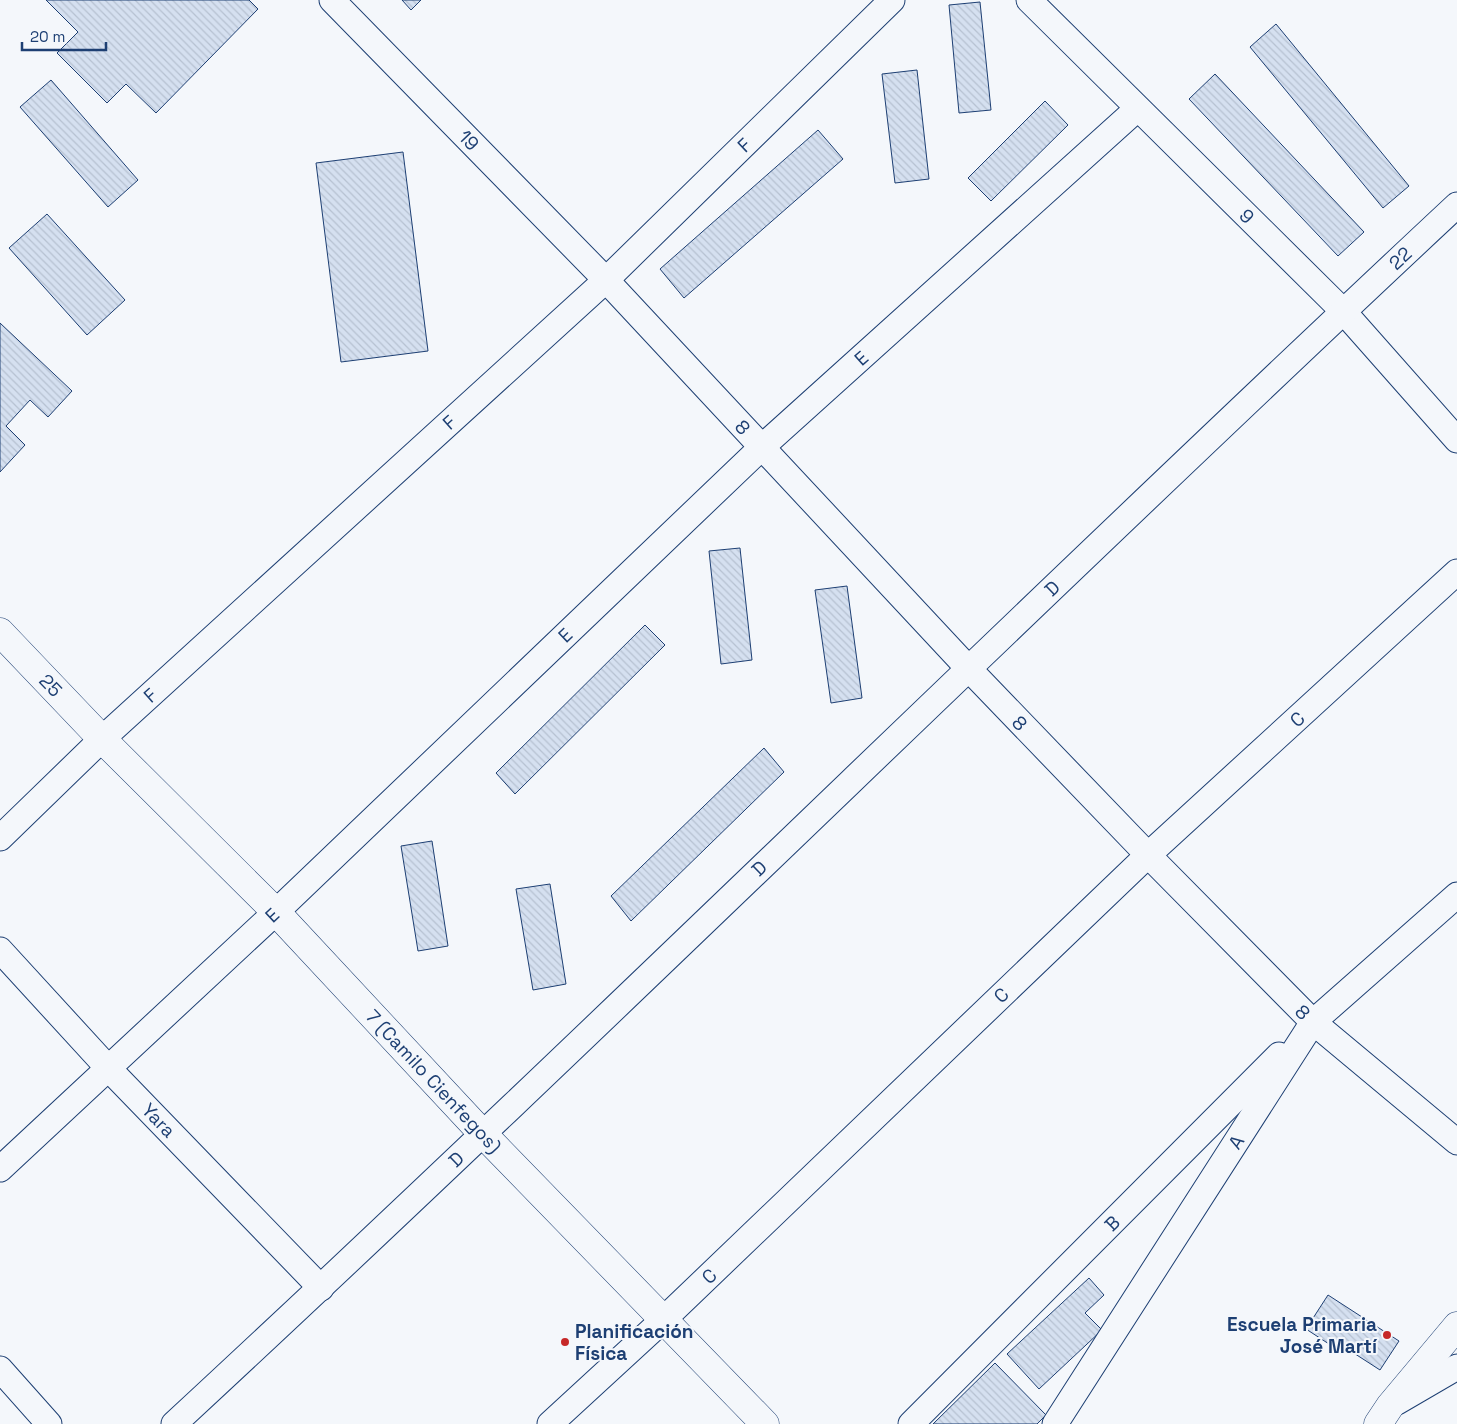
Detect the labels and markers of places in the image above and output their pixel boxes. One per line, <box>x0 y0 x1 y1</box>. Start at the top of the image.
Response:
place label: Escuela Primaria José Martí <box>1227 1312 1378 1359</box>
place label: Planificación Física <box>575 1319 694 1366</box>
marker: Escuela Primaria José Martí <box>1381 1329 1393 1341</box>
marker: Planificación Física <box>559 1336 571 1348</box>

